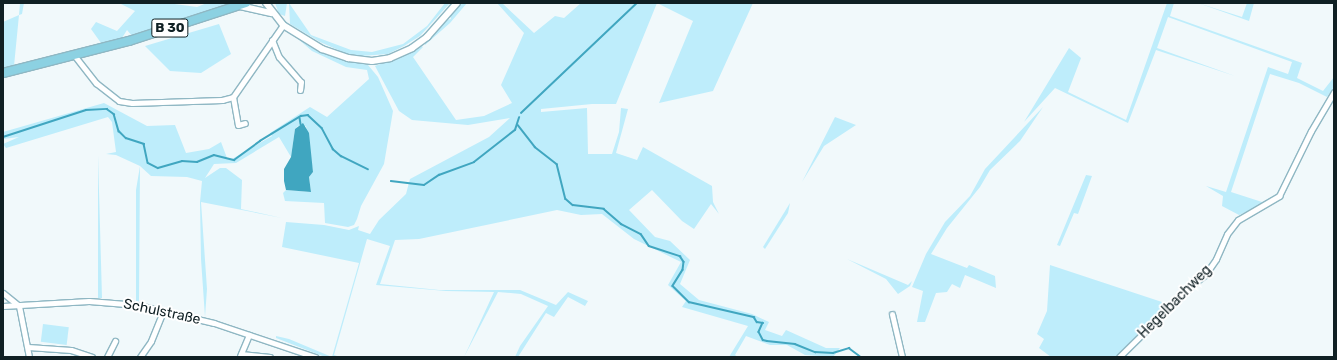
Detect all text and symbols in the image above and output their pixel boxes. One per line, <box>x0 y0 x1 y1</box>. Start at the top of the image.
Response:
road number: B 30 <box>151 17 189 39</box>
street label: Hegelbachweg <box>1135 262 1215 342</box>
street label: Schulstraße <box>122 296 202 328</box>

